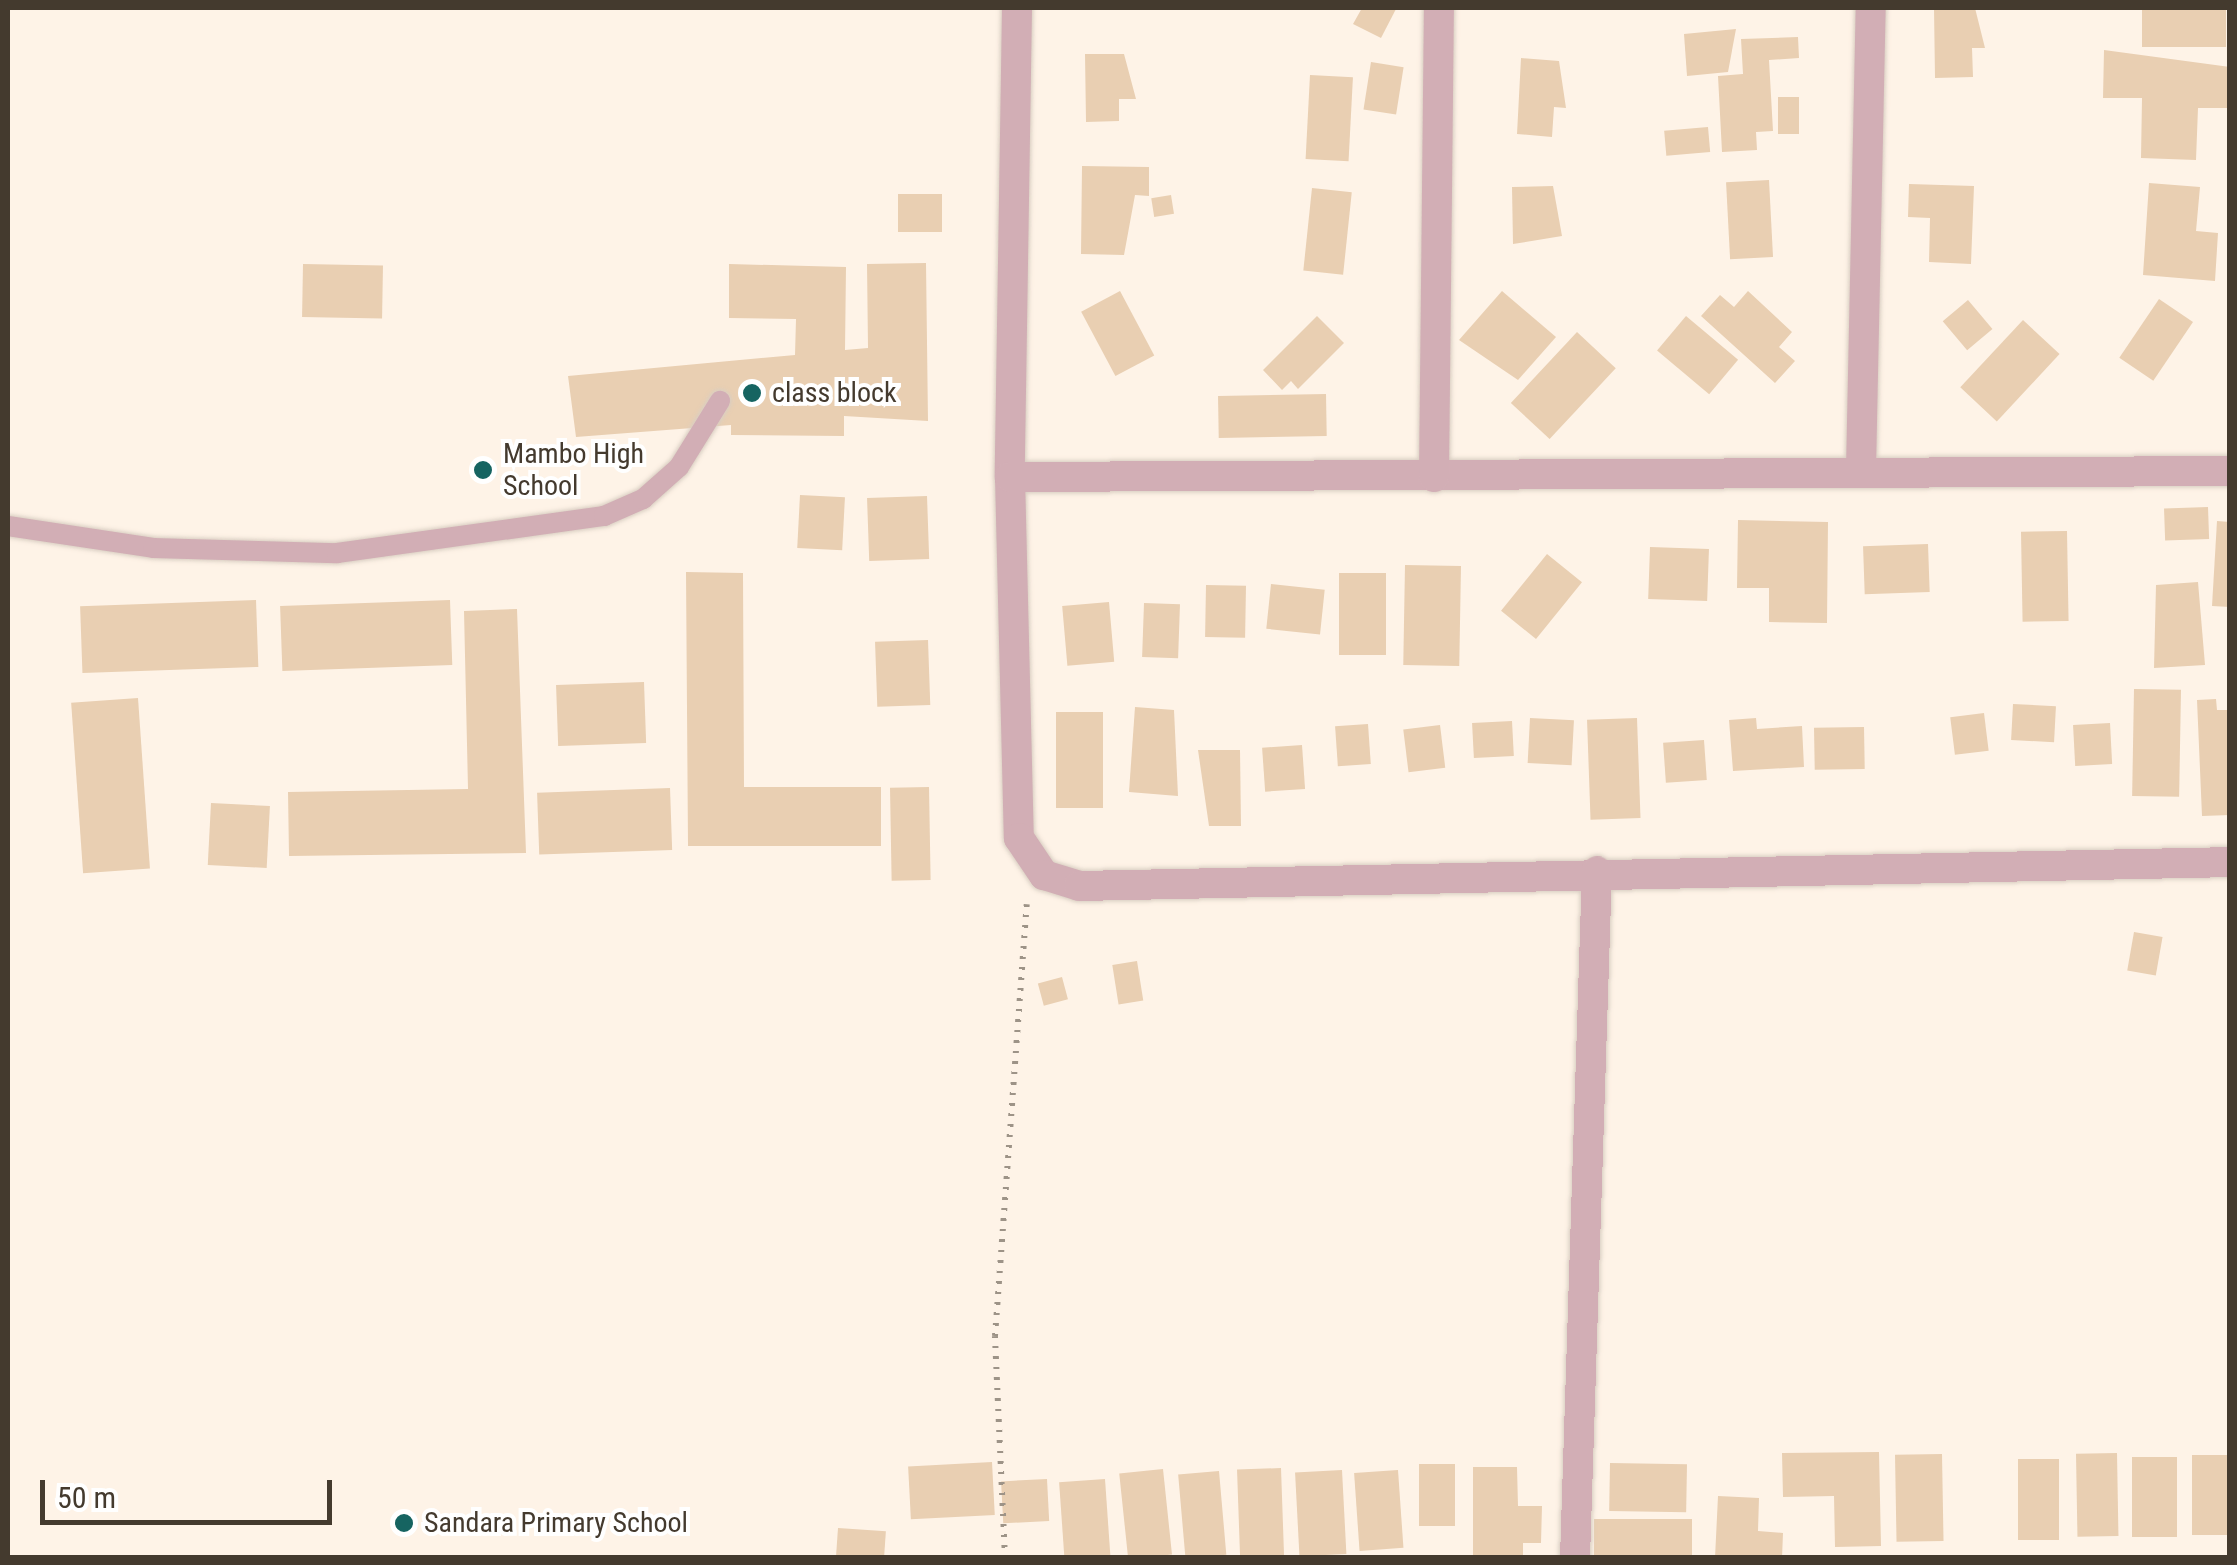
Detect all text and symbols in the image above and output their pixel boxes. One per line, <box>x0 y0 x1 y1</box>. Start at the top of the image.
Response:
place label: class block <box>772 376 897 410</box>
marker: class block <box>741 382 763 404</box>
place label: Mambo High School <box>503 437 644 503</box>
marker: Mambo High School <box>472 459 494 481</box>
scale bar <box>45 1460 338 1522</box>
text: 50 m <box>57 1480 116 1515</box>
place label: Sandara Primary School <box>424 1506 688 1540</box>
marker: Sandara Primary School <box>393 1512 415 1534</box>

